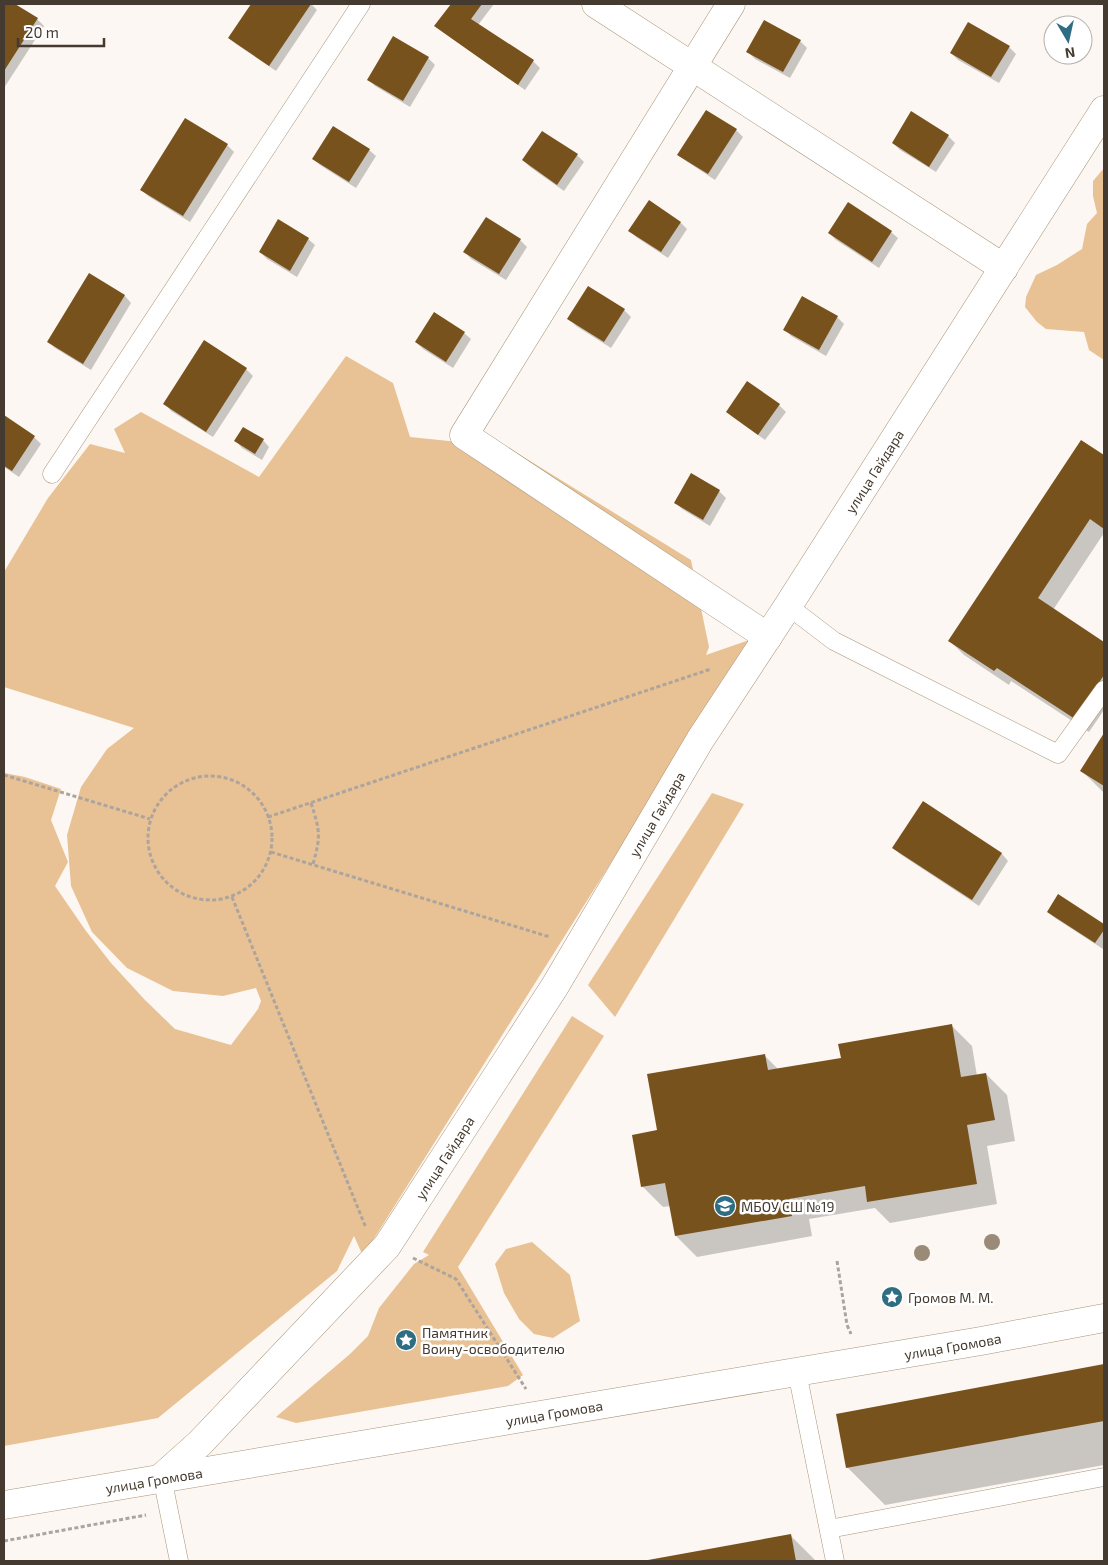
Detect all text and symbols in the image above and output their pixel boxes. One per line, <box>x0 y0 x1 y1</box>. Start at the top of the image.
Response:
scale bar <box>18 15 104 47</box>
north arrow <box>1043 15 1093 65</box>
text: 20 m <box>25 23 59 41</box>
text: N <box>1064 44 1076 63</box>
street label: улица Гайдара <box>841 426 907 516</box>
street label: улица Гайдара <box>625 768 688 859</box>
street label: улица Гайдара <box>411 1113 477 1202</box>
school or university icon: МБОУ СШ №19 <box>713 1194 737 1218</box>
place label: МБОУ СШ №19 <box>741 1198 835 1215</box>
place icon: Громов М. М. <box>880 1285 904 1309</box>
place label: Громов М. М. <box>908 1289 993 1306</box>
place label: Памятник Воину-освободителю <box>422 1324 565 1357</box>
place icon: Памятник Воину-освободителю <box>394 1328 418 1352</box>
street label: улица Громова <box>903 1329 1003 1362</box>
street label: улица Громова <box>504 1396 604 1429</box>
street label: улица Громова <box>104 1463 204 1496</box>

